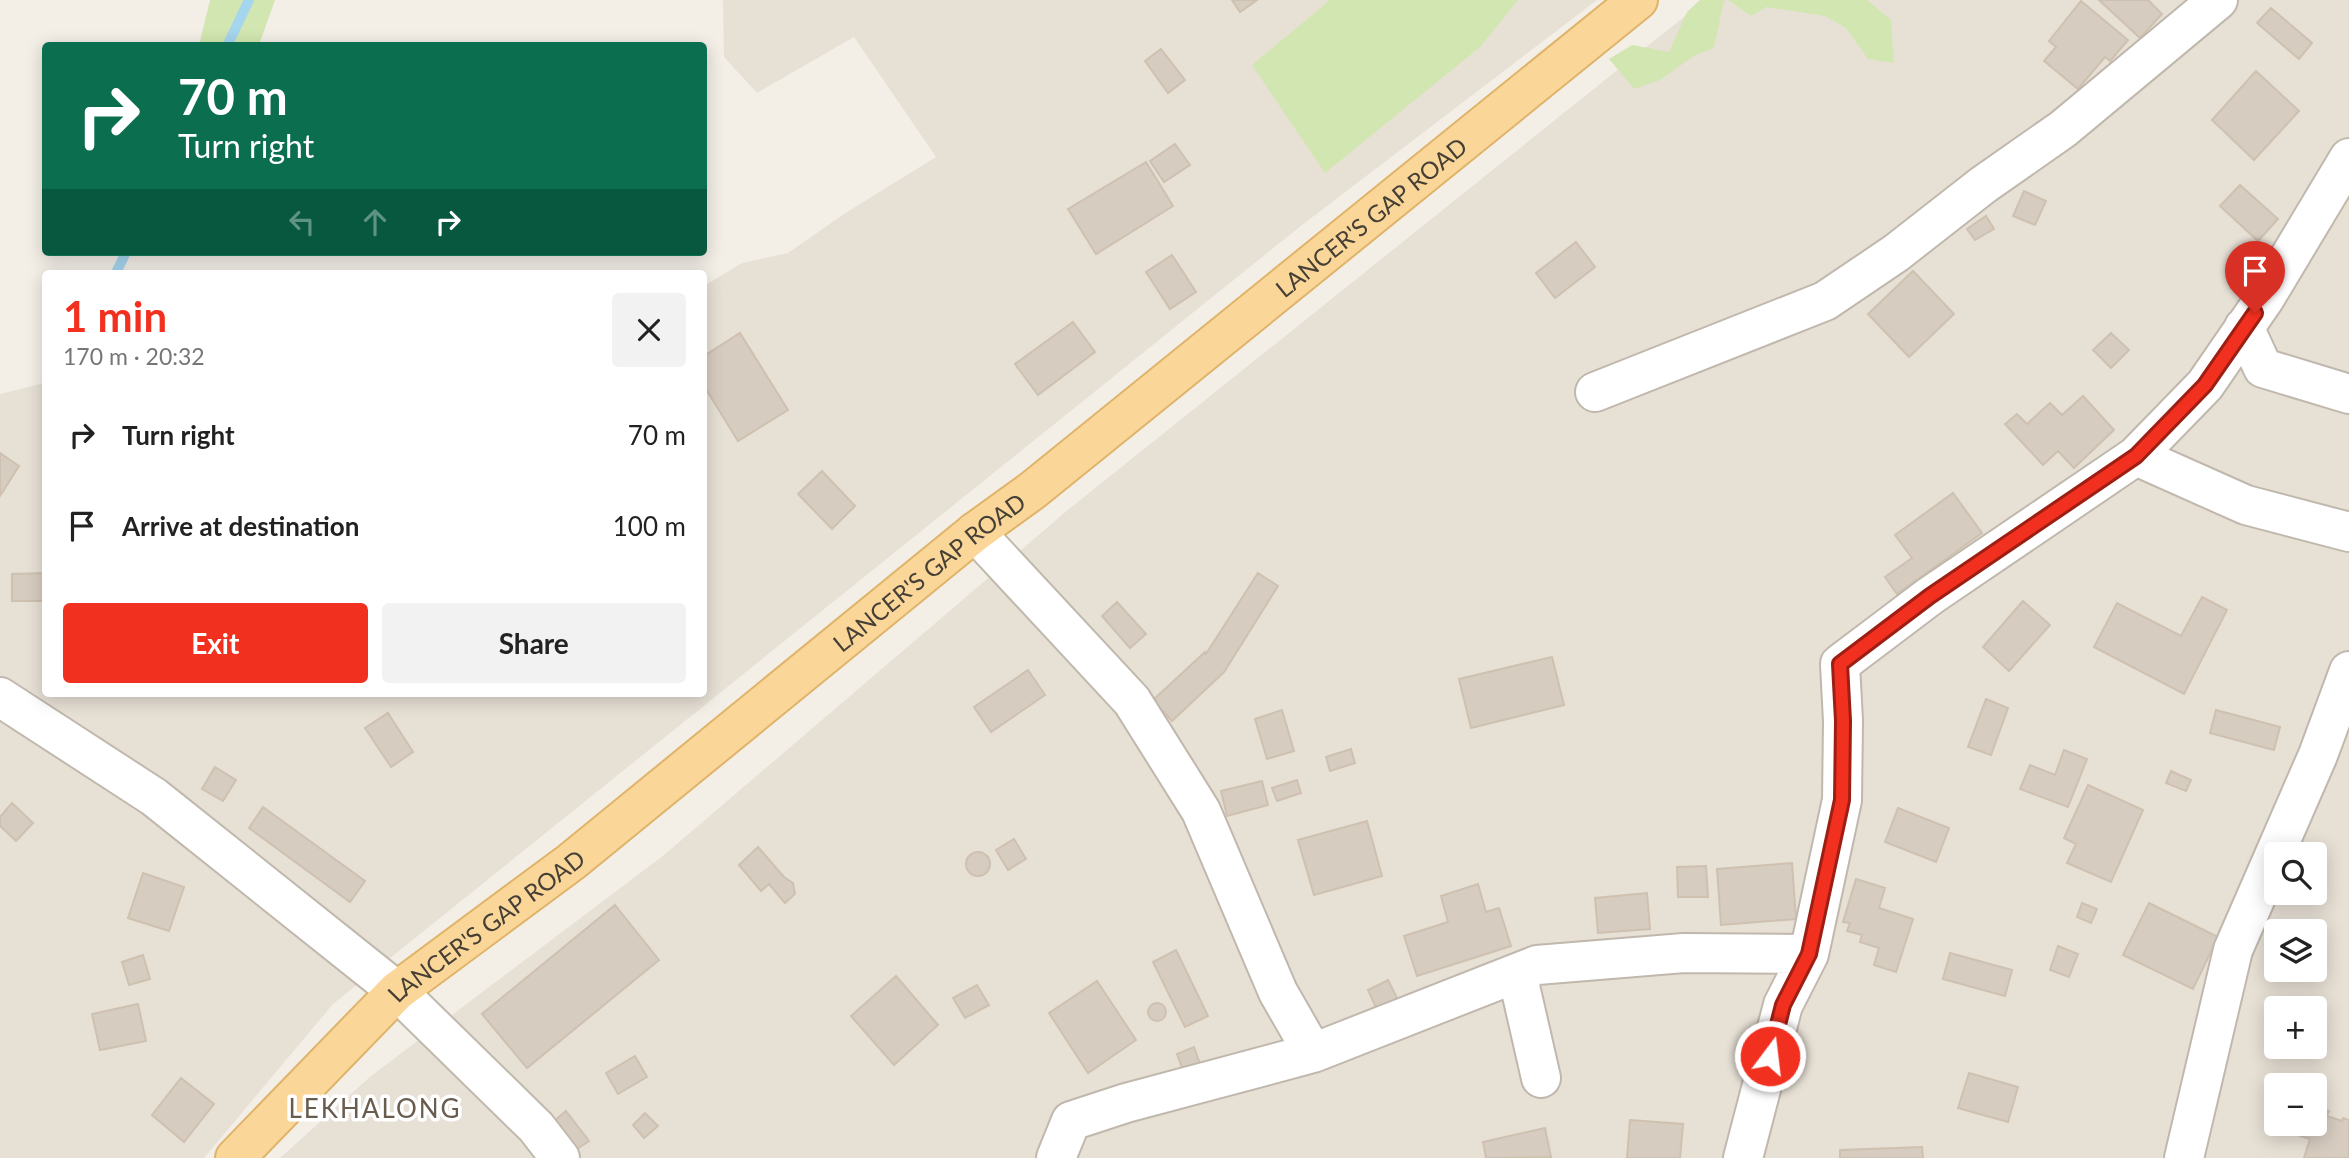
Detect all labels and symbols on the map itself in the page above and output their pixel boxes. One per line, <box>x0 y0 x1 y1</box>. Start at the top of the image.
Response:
street label: LANCER'S GAP ROAD <box>1269 130 1472 303</box>
pin <box>2225 241 2285 313</box>
street label: LANCER'S GAP ROAD <box>827 486 1030 657</box>
street label: LANCER'S GAP ROAD <box>381 843 590 1007</box>
position arrow <box>1733 1019 1807 1093</box>
district label: LEKHALONG <box>288 1092 462 1124</box>

